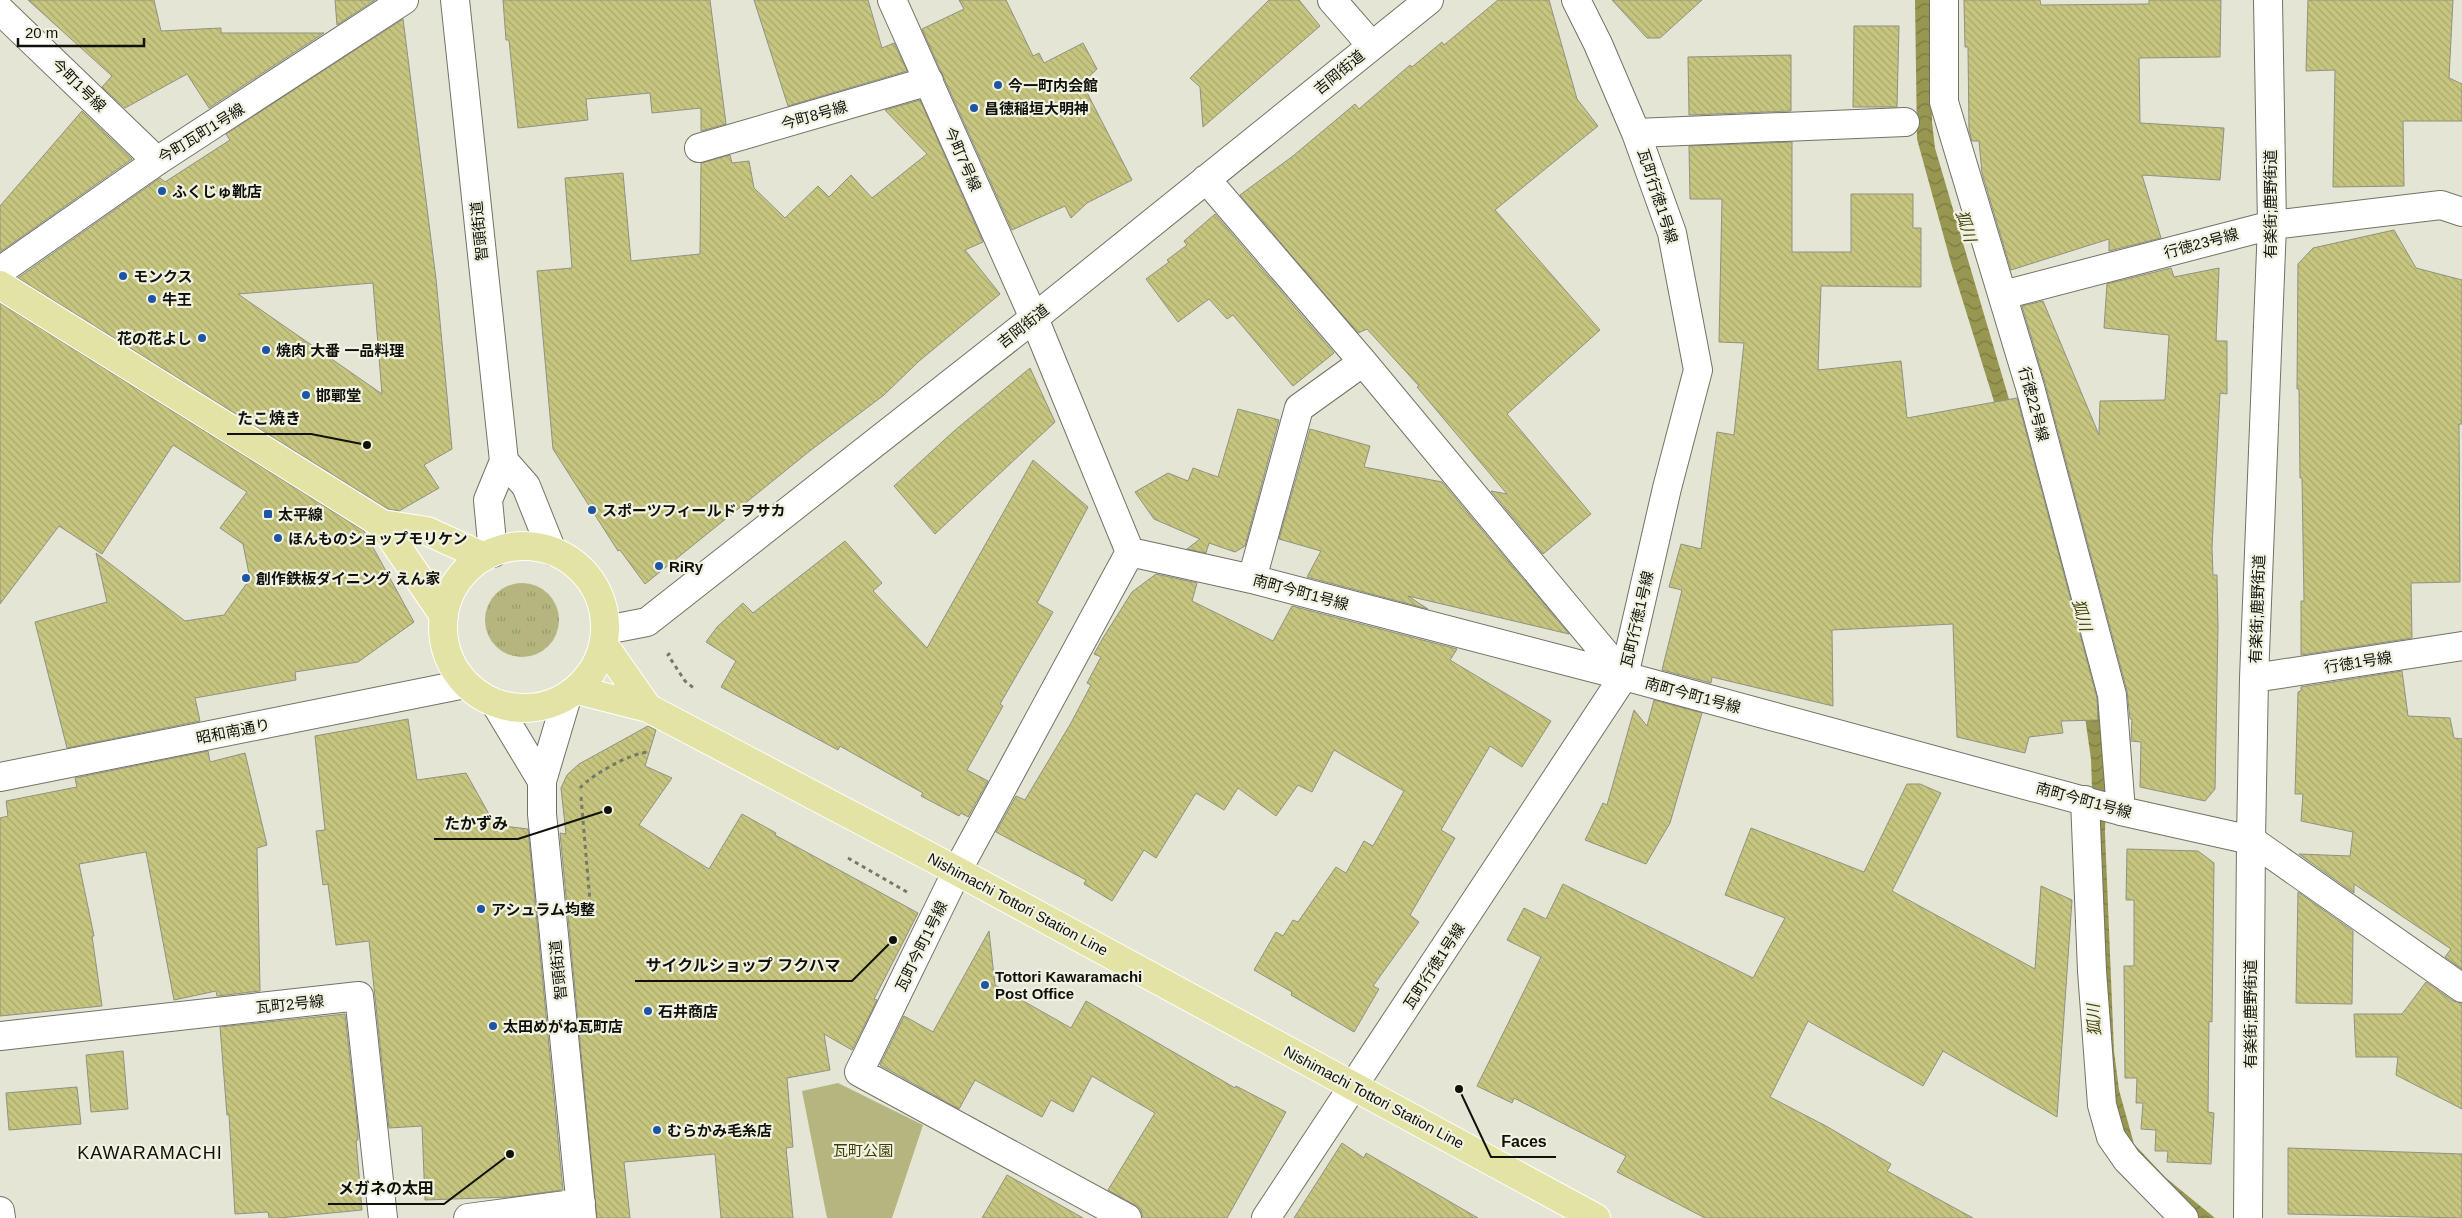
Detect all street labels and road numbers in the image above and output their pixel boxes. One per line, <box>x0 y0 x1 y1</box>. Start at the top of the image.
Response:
street label: 吉岡街道 <box>1310 47 1368 97</box>
street label: 今町1号線 <box>49 55 109 115</box>
street label: 今町8号線 <box>779 97 849 133</box>
street label: 今町瓦町1号線 <box>155 100 247 166</box>
street label: 今町7号線 <box>941 124 985 194</box>
street label: 瓦町行徳1号線 <box>1635 147 1681 245</box>
street label: 有楽街;鹿野街道 <box>2262 149 2279 259</box>
street label: 智頭街道 <box>467 200 491 262</box>
street label: 行徳23号線 <box>2162 225 2240 261</box>
street label: 吉岡街道 <box>994 301 1052 351</box>
street label: 行徳22号線 <box>2016 365 2052 443</box>
street label: 有楽街;鹿野街道 <box>2247 554 2267 664</box>
street label: 瓦町行徳1号線 <box>1618 569 1656 669</box>
street label: 南町今町1号線 <box>1251 571 1351 613</box>
street label: 行徳1号線 <box>2323 648 2393 676</box>
street label: 南町今町1号線 <box>1643 674 1743 716</box>
street label: 昭和南通り <box>195 715 271 747</box>
street label: 南町今町1号線 <box>2034 779 2134 821</box>
street label: Nishimachi Tottori Station Line <box>925 849 1111 959</box>
street label: 瓦町今町1号線 <box>892 898 950 994</box>
street label: 瓦町行徳1号線 <box>1400 920 1468 1012</box>
street label: 智頭街道 <box>546 939 570 1001</box>
street label: 有楽街;鹿野街道 <box>2242 959 2259 1069</box>
street label: 瓦町2号線 <box>255 992 325 1016</box>
street label: Nishimachi Tottori Station Line <box>1281 1042 1467 1152</box>

